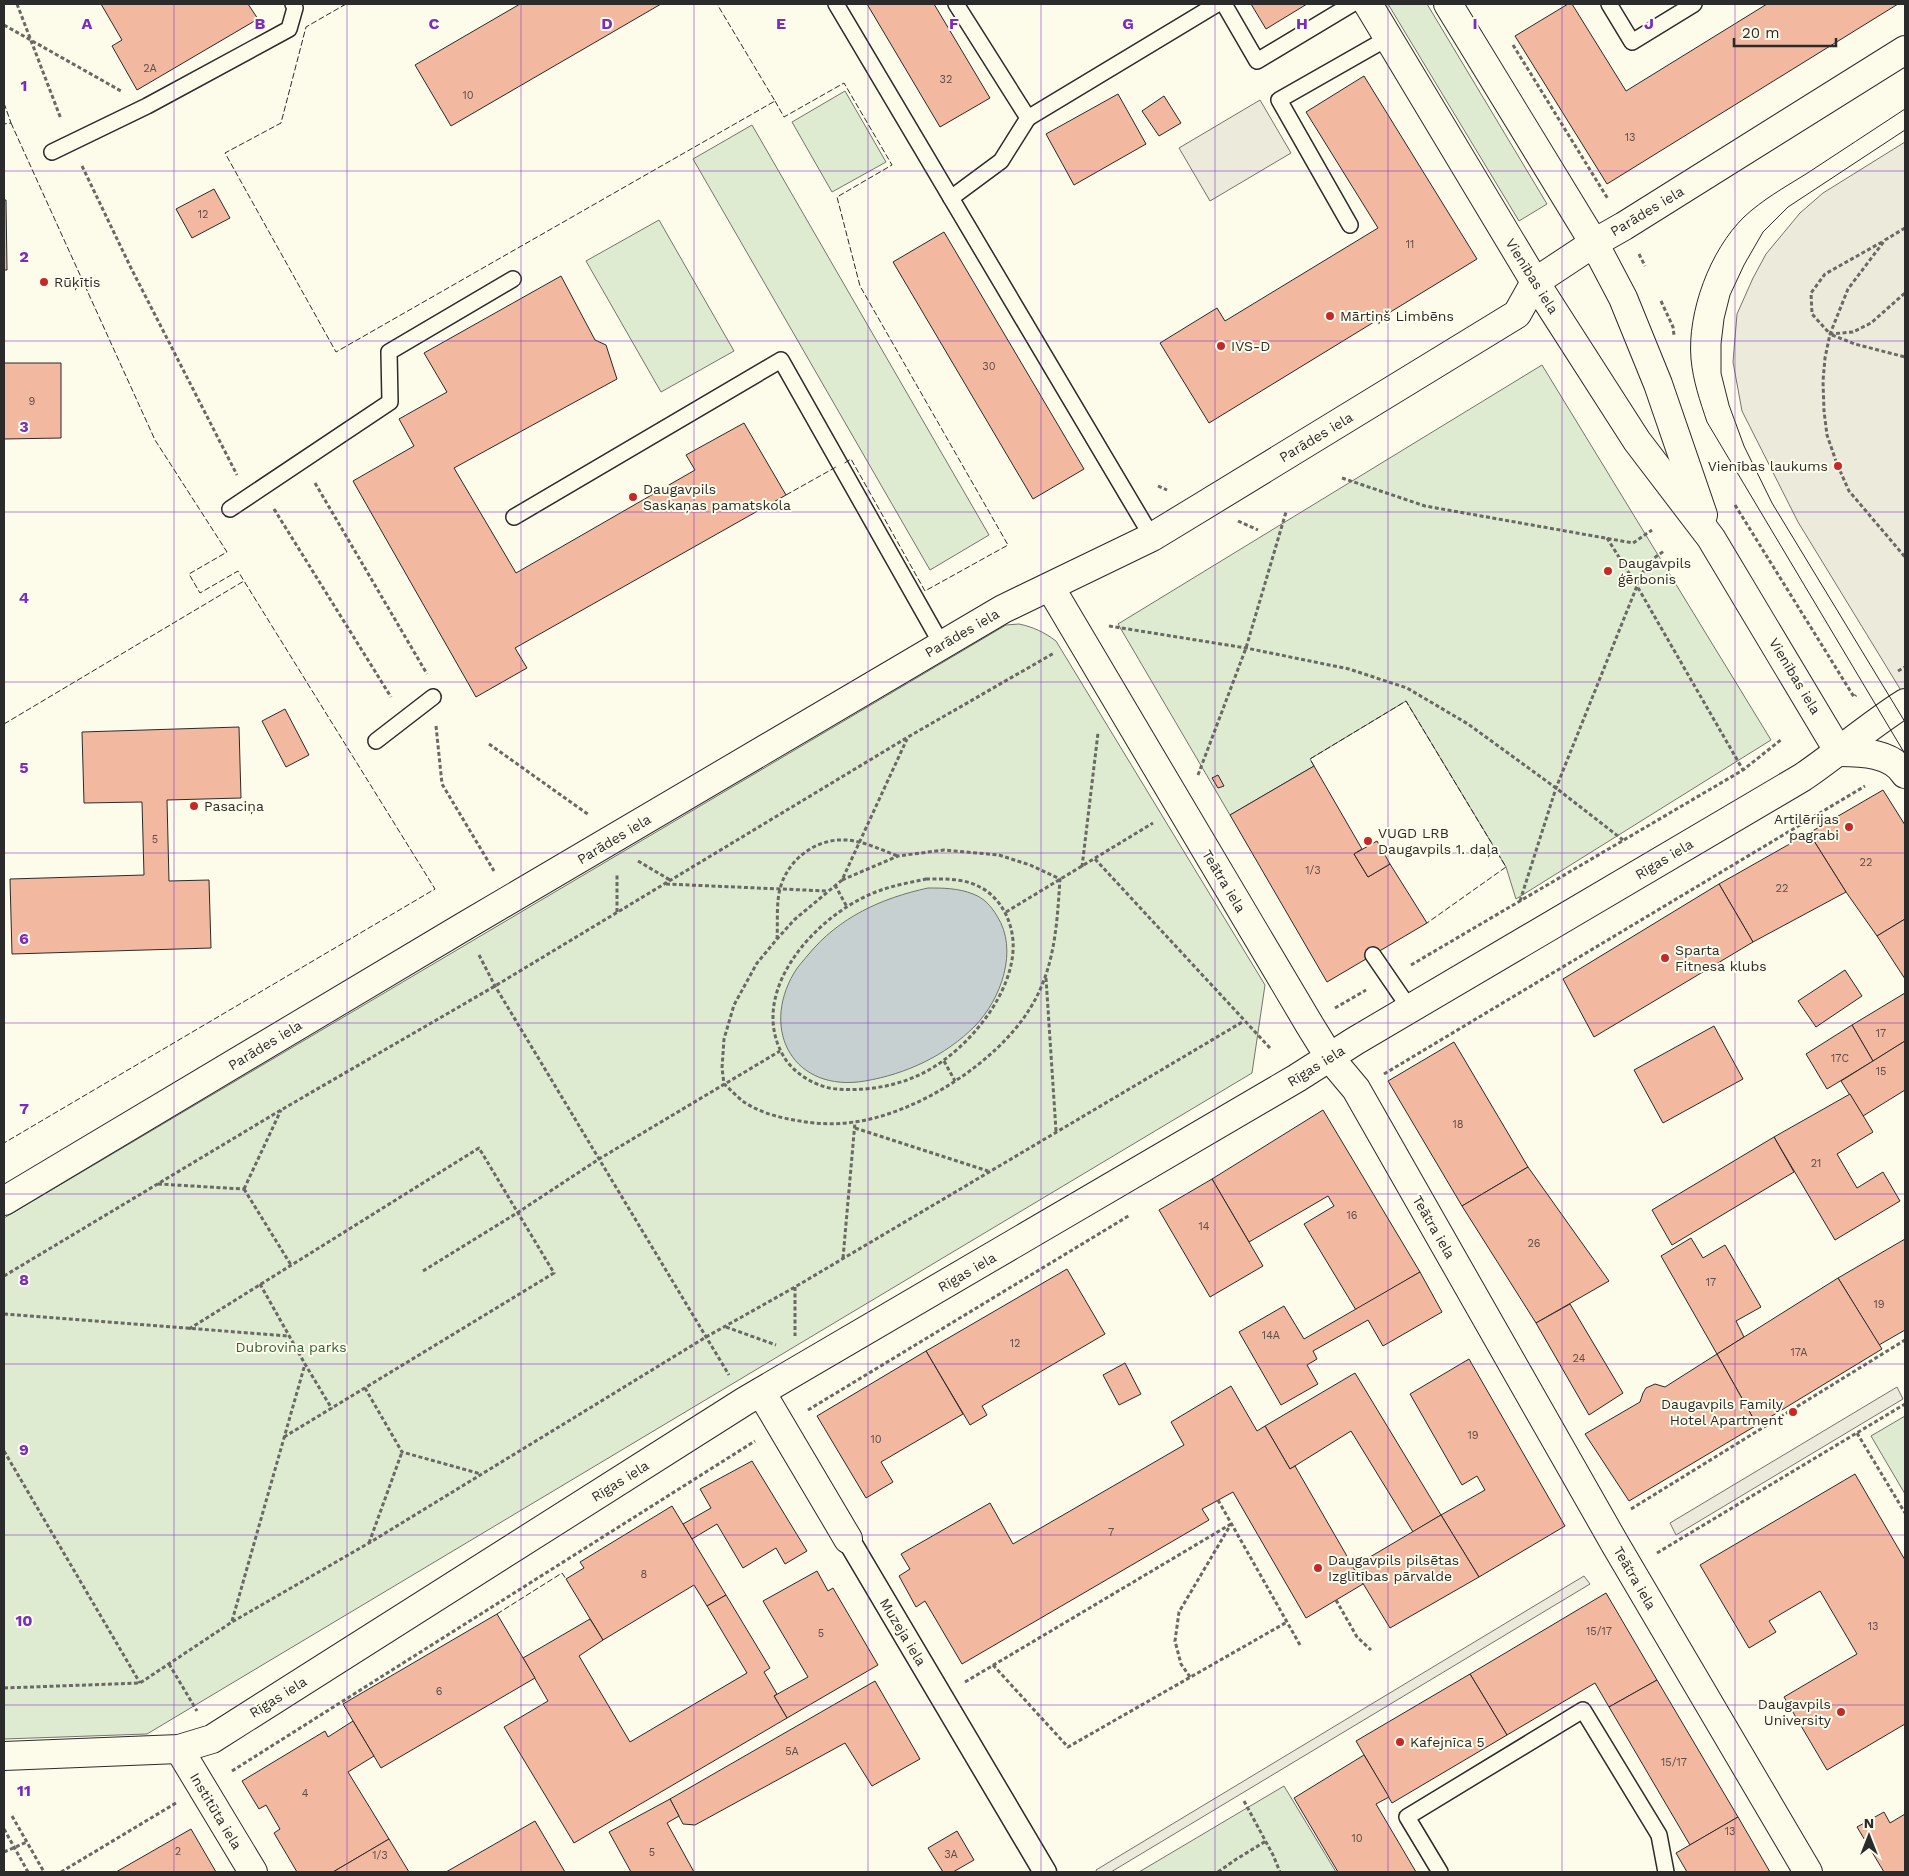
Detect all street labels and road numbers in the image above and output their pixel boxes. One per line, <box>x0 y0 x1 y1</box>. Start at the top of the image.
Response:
street label: Parādes iela <box>1607 183 1687 239</box>
street label: Vienības iela <box>1502 235 1562 317</box>
street label: Parādes iela <box>1276 409 1356 465</box>
street label: Parādes iela <box>922 605 1002 661</box>
street label: Vienības iela <box>1766 635 1824 717</box>
street label: Parādes iela <box>574 811 654 867</box>
street label: Rīgas iela <box>1632 835 1696 882</box>
street label: Teātra iela <box>1199 847 1249 915</box>
street label: Parādes iela <box>225 1017 305 1073</box>
street label: Rīgas iela <box>1284 1042 1348 1090</box>
street label: Teātra iela <box>1409 1193 1459 1262</box>
street label: Rīgas iela <box>935 1249 999 1295</box>
street label: Rīgas iela <box>588 1457 652 1505</box>
street label: Teātra iela <box>1610 1544 1660 1613</box>
street label: Muzeja iela <box>877 1595 929 1669</box>
street label: Rīgas iela <box>246 1673 310 1721</box>
street label: Institūta iela <box>187 1770 245 1852</box>

